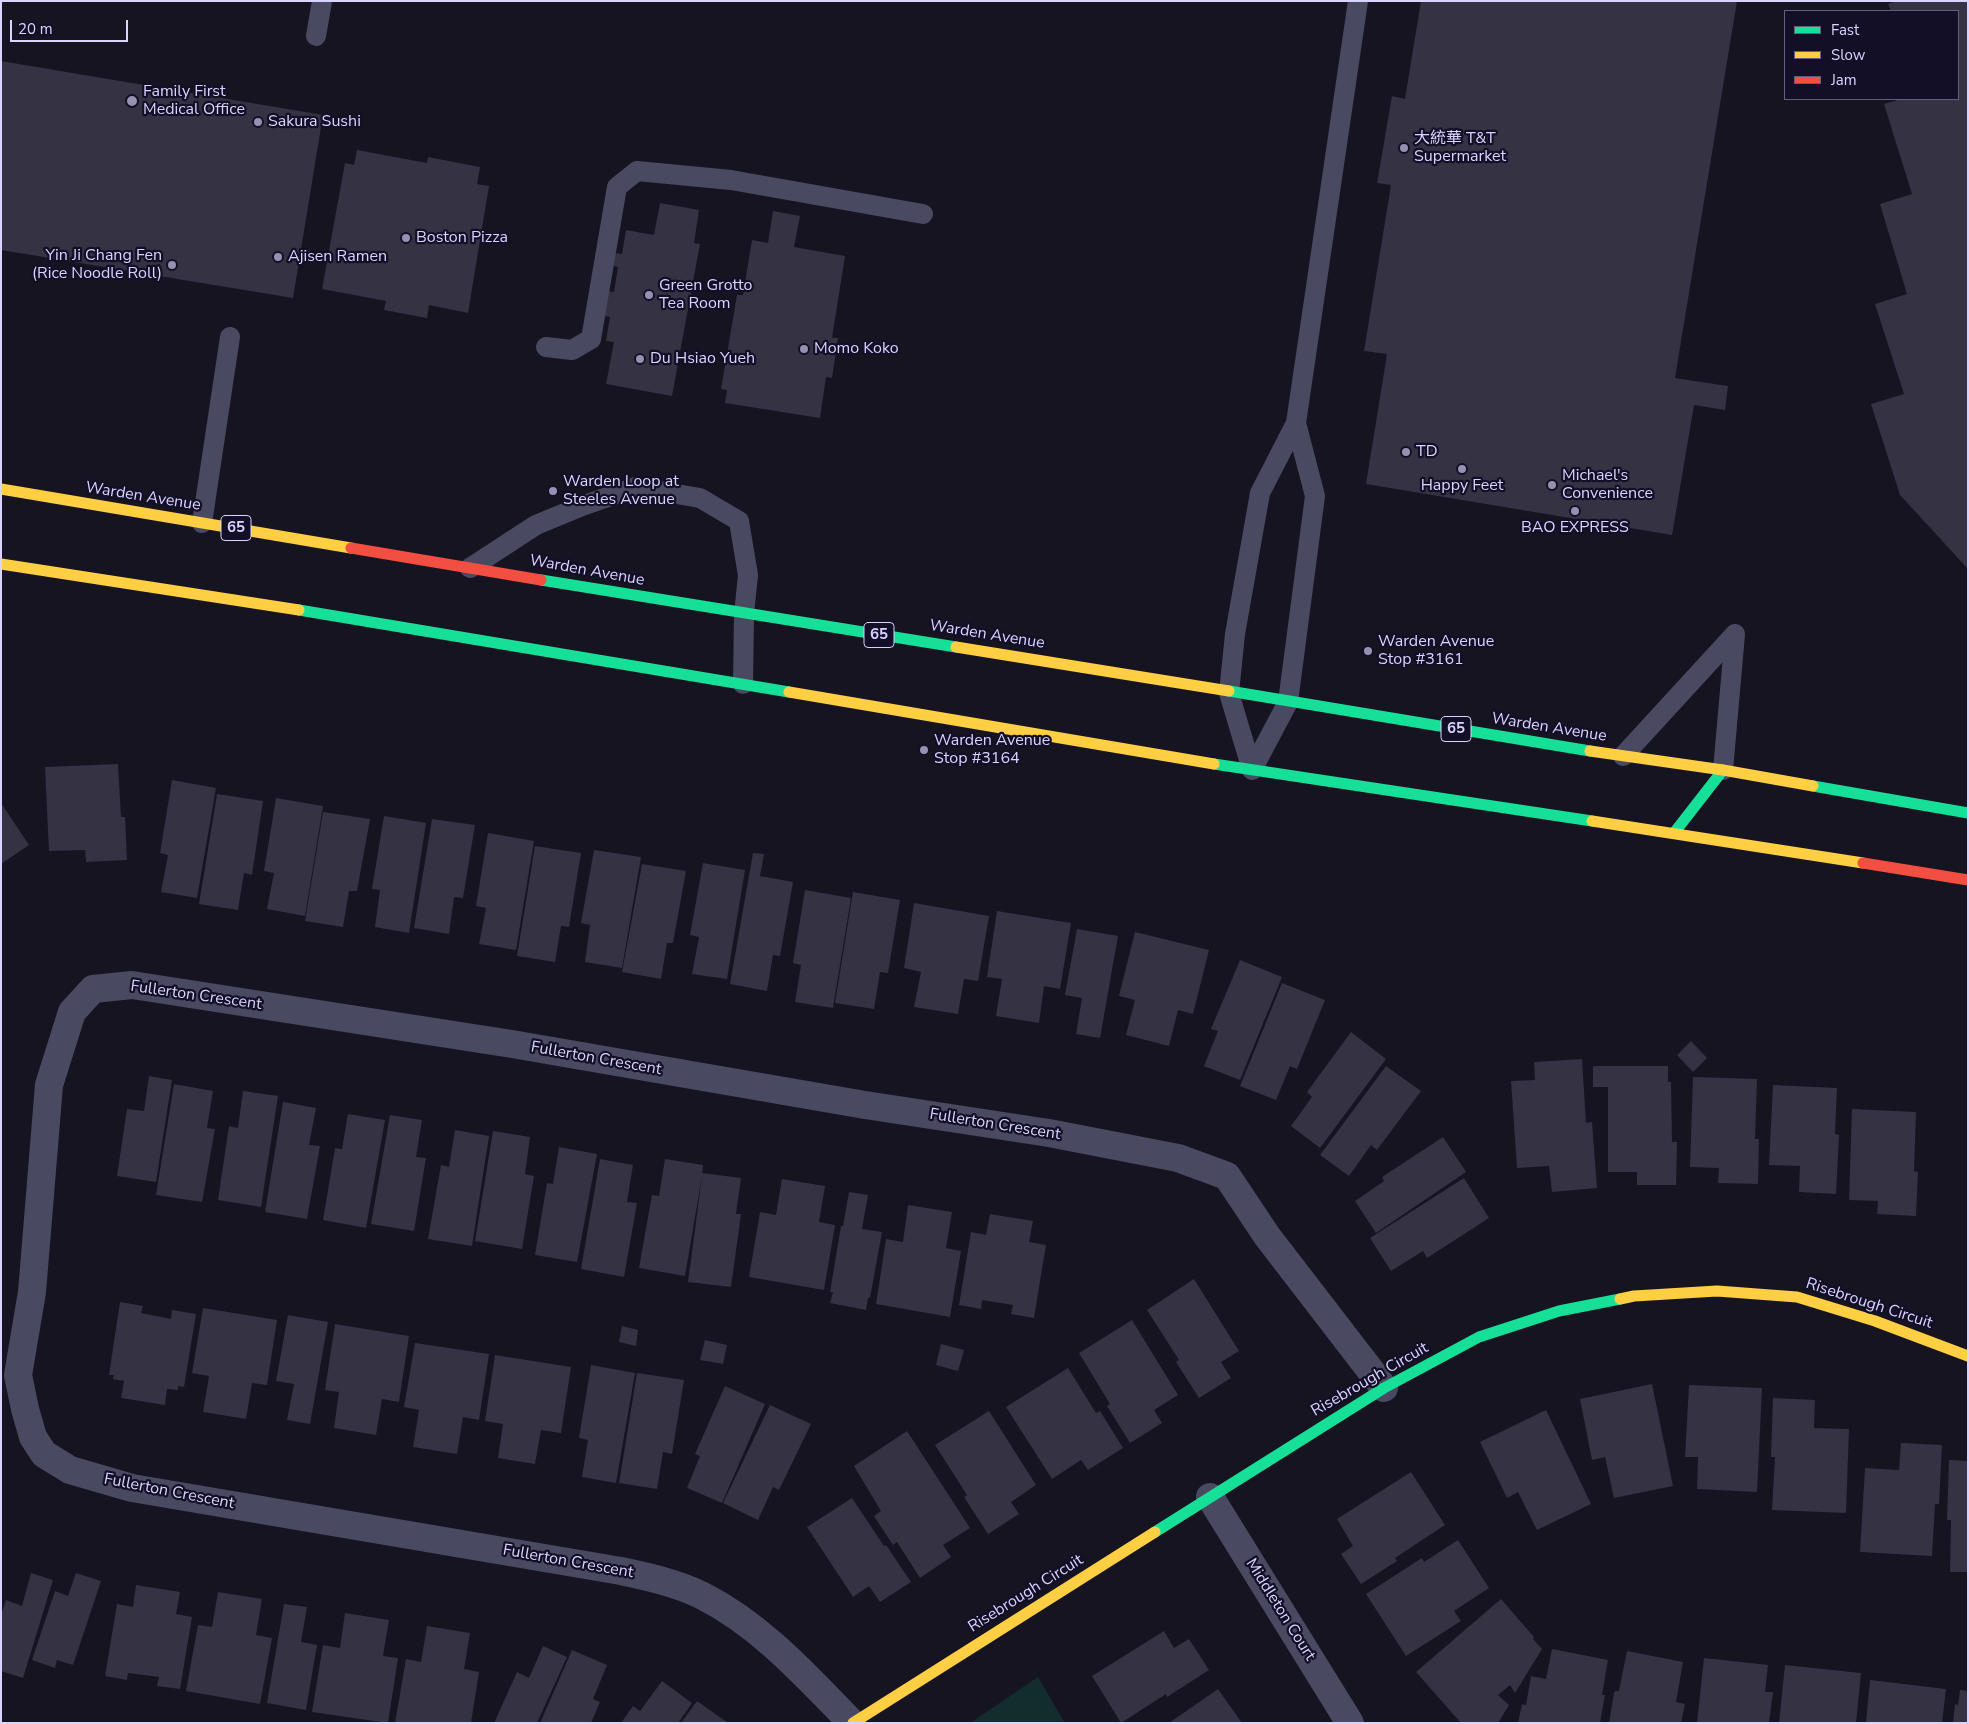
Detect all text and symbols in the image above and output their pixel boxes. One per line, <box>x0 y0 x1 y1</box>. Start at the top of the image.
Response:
scale bar <box>12 10 130 42</box>
legend <box>1784 10 1959 100</box>
text: 20 m <box>18 19 53 39</box>
text: Fast <box>1831 20 1859 40</box>
text: Slow <box>1831 45 1865 65</box>
text: Jam <box>1831 70 1857 90</box>
place label: Family First Medical Office <box>143 82 245 120</box>
marker: Family First Medical Office <box>125 94 139 108</box>
place label: Sakura Sushi <box>268 112 361 132</box>
marker: Sakura Sushi <box>252 116 264 128</box>
place label: 大統華 T&T Supermarket <box>1414 129 1506 167</box>
marker: 大統華 T&T Supermarket <box>1398 142 1410 154</box>
place label: Boston Pizza <box>416 228 508 248</box>
marker: Boston Pizza <box>400 232 412 244</box>
place label: Yin Ji Chang Fen (Rice Noodle Roll) <box>32 246 162 284</box>
place label: Ajisen Ramen <box>288 247 387 267</box>
marker: Ajisen Ramen <box>272 251 284 263</box>
marker: Yin Ji Chang Fen (Rice Noodle Roll) <box>166 259 178 271</box>
place label: Green Grotto Tea Room <box>659 276 752 314</box>
marker: Green Grotto Tea Room <box>643 289 655 301</box>
place label: Momo Koko <box>814 339 899 359</box>
marker: Momo Koko <box>798 343 810 355</box>
place label: Du Hsiao Yueh <box>650 349 755 369</box>
marker: Du Hsiao Yueh <box>634 353 646 365</box>
place label: TD <box>1416 442 1438 462</box>
marker: TD <box>1400 446 1412 458</box>
marker: Happy Feet <box>1456 463 1468 475</box>
place label: Michael's Convenience <box>1562 466 1653 504</box>
place label: Warden Loop at Steeles Avenue <box>563 472 679 510</box>
place label: Happy Feet <box>1421 476 1503 496</box>
street label: Warden Avenue <box>84 478 202 516</box>
marker: Michael's Convenience <box>1546 479 1558 491</box>
marker: Warden Loop at Steeles Avenue <box>547 485 559 497</box>
marker: BAO EXPRESS <box>1569 505 1581 517</box>
road number: 65 <box>221 516 251 540</box>
place label: BAO EXPRESS <box>1521 518 1629 538</box>
street label: Warden Avenue <box>528 551 646 591</box>
street label: Warden Avenue <box>928 616 1046 654</box>
road number: 65 <box>864 622 894 648</box>
place label: Warden Avenue Stop #3161 <box>1378 632 1494 670</box>
marker: Warden Avenue Stop #3161 <box>1362 645 1374 657</box>
street label: Warden Avenue <box>1490 709 1608 747</box>
road number: 65 <box>1441 716 1471 742</box>
place label: Warden Avenue Stop #3164 <box>934 731 1050 769</box>
marker: Warden Avenue Stop #3164 <box>918 744 930 756</box>
street label: Fullerton Crescent <box>129 977 263 1015</box>
street label: Fullerton Crescent <box>529 1038 663 1080</box>
street label: Fullerton Crescent <box>928 1105 1062 1145</box>
street label: Risebrough Circuit <box>1803 1275 1935 1333</box>
street label: Risebrough Circuit <box>1308 1339 1432 1421</box>
street label: Fullerton Crescent <box>102 1470 236 1514</box>
street label: Fullerton Crescent <box>501 1541 635 1583</box>
street label: Risebrough Circuit <box>965 1551 1087 1637</box>
street label: Middleton Court <box>1241 1555 1319 1665</box>

